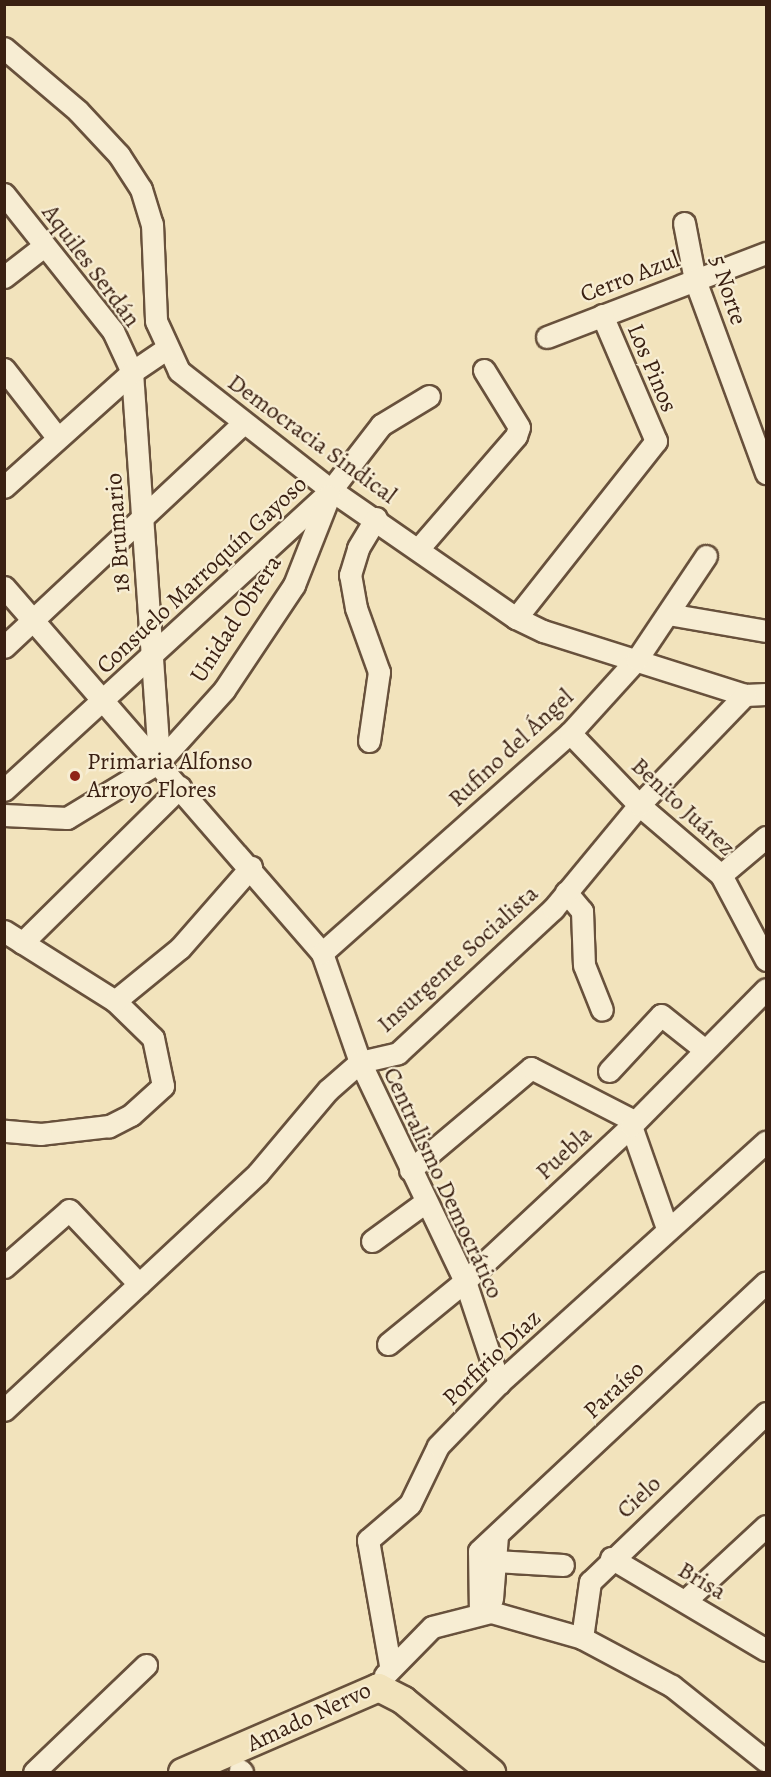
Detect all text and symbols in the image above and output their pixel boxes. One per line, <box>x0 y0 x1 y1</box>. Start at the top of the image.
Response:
street label: Aquiles Serdán <box>36 199 146 333</box>
street label: Cerro Azul <box>576 245 684 309</box>
street label: 5 Norte <box>703 251 753 329</box>
street label: Los Pinos <box>621 320 683 416</box>
street label: Democracia Sindical <box>222 368 402 510</box>
street label: Consuelo Marroquín Gayoso <box>91 470 313 680</box>
street label: 18 Brumario <box>99 472 137 594</box>
street label: Unidad Obrera <box>184 550 288 688</box>
street label: Rufino del Ángel <box>443 683 579 813</box>
place label: Primaria Alfonso Arroyo Flores <box>87 748 253 804</box>
street label: Benito Juárez <box>625 752 741 862</box>
marker: Primaria Alfonso Arroyo Flores <box>68 769 82 783</box>
street label: Insurgente Socialista <box>372 879 544 1039</box>
street label: Centralismo Democrático <box>377 1063 509 1303</box>
street label: Puebla <box>530 1120 598 1186</box>
street label: Porfirio Díaz <box>437 1304 547 1412</box>
street label: Paraíso <box>578 1355 650 1425</box>
street label: Cielo <box>611 1469 667 1525</box>
street label: Brisa <box>673 1556 731 1606</box>
street label: Amado Nervo <box>242 1676 376 1758</box>

